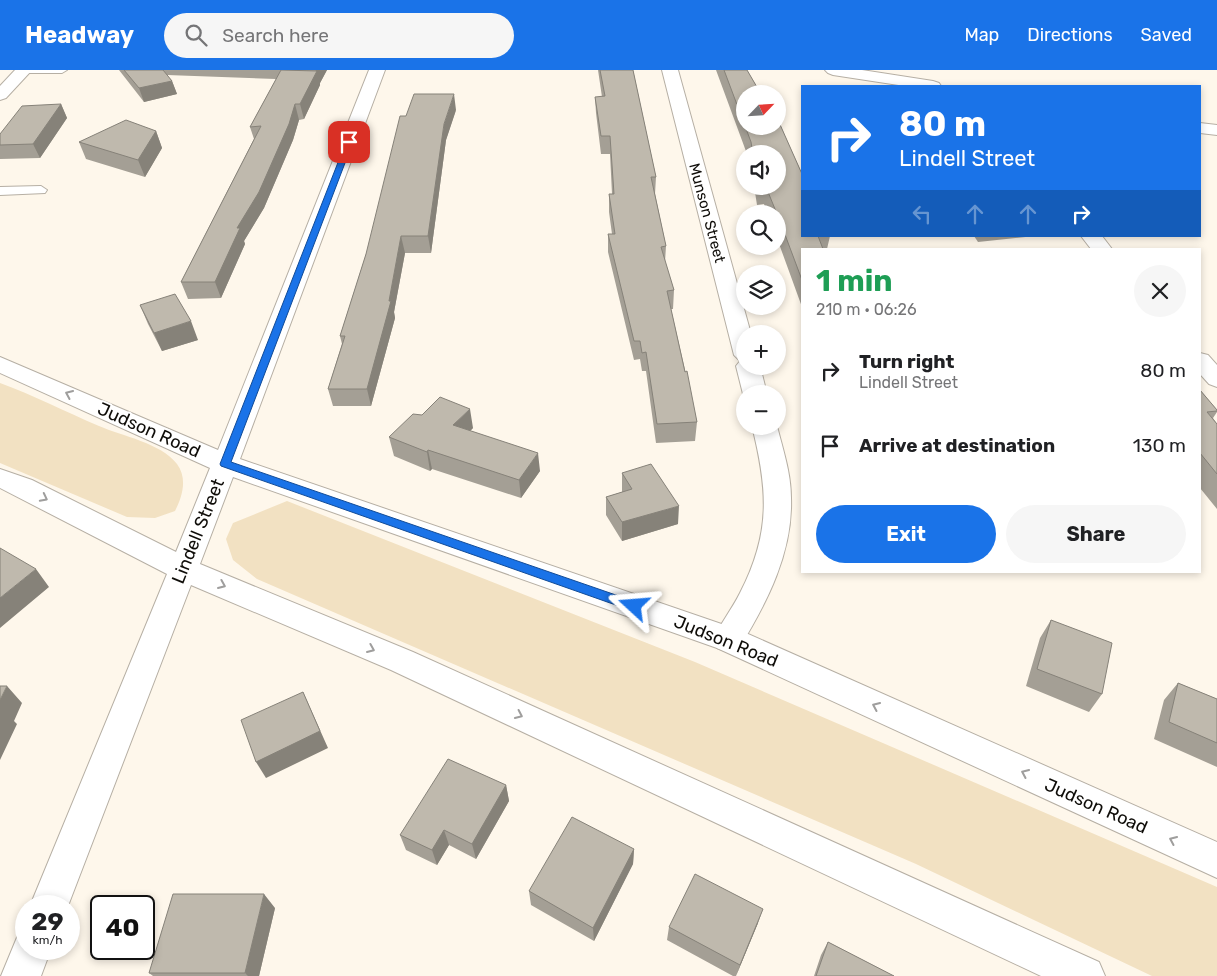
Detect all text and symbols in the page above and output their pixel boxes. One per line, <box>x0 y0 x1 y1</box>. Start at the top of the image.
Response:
search box <box>164 13 514 58</box>
text: Headway <box>25 21 134 49</box>
icon: search <box>182 21 210 49</box>
text: Search here <box>222 24 329 47</box>
text: Map <box>964 24 999 46</box>
text: Directions <box>1027 24 1113 46</box>
text: Saved <box>1141 24 1192 46</box>
north arrow <box>736 85 786 135</box>
map controls <box>736 85 786 435</box>
text: 80 m <box>899 103 986 145</box>
icon: right <box>816 105 881 170</box>
pin <box>328 121 370 163</box>
icon: arrive <box>335 128 363 156</box>
button: sound <box>736 145 786 195</box>
text: Lindell Street <box>899 145 1035 172</box>
street label: Munson Street <box>685 161 729 265</box>
icon: left <box>908 200 936 228</box>
icon: ahead <box>961 200 989 228</box>
icon: ahead <box>1014 200 1042 228</box>
icon: right <box>1067 200 1095 228</box>
button: search <box>736 205 786 255</box>
text: 1 min <box>816 263 893 299</box>
button: layers <box>736 265 786 315</box>
button: close <box>1134 265 1186 317</box>
text: 210 m · 06:26 <box>816 300 917 319</box>
button: + <box>736 325 786 375</box>
text: Turn right <box>859 350 954 373</box>
icon: right <box>816 357 844 385</box>
text: 80 m <box>1140 359 1186 382</box>
text: Lindell Street <box>859 373 958 392</box>
button: − <box>736 385 786 435</box>
one-way arrow <box>65 390 74 401</box>
street label: Judson Road <box>94 398 204 462</box>
icon: arrive <box>816 432 844 460</box>
text: Arrive at destination <box>859 434 1055 457</box>
text: 130 m <box>1133 434 1186 457</box>
street label: Lindell Street <box>167 475 229 587</box>
one-way arrow <box>39 492 48 502</box>
button: Exit <box>816 505 996 563</box>
button: Share <box>1006 505 1186 563</box>
one-way arrow <box>217 579 226 590</box>
position arrow <box>607 579 659 631</box>
street label: Judson Road <box>671 610 781 672</box>
one-way arrow <box>366 642 375 653</box>
one-way arrow <box>873 703 882 713</box>
one-way arrow <box>514 709 523 720</box>
one-way arrow <box>1021 769 1030 780</box>
street label: Judson Road <box>1041 774 1151 838</box>
one-way arrow <box>1169 836 1178 847</box>
speed limit sign: 40 <box>90 895 155 960</box>
text: 29 <box>31 907 64 936</box>
text: km/h <box>33 933 62 947</box>

